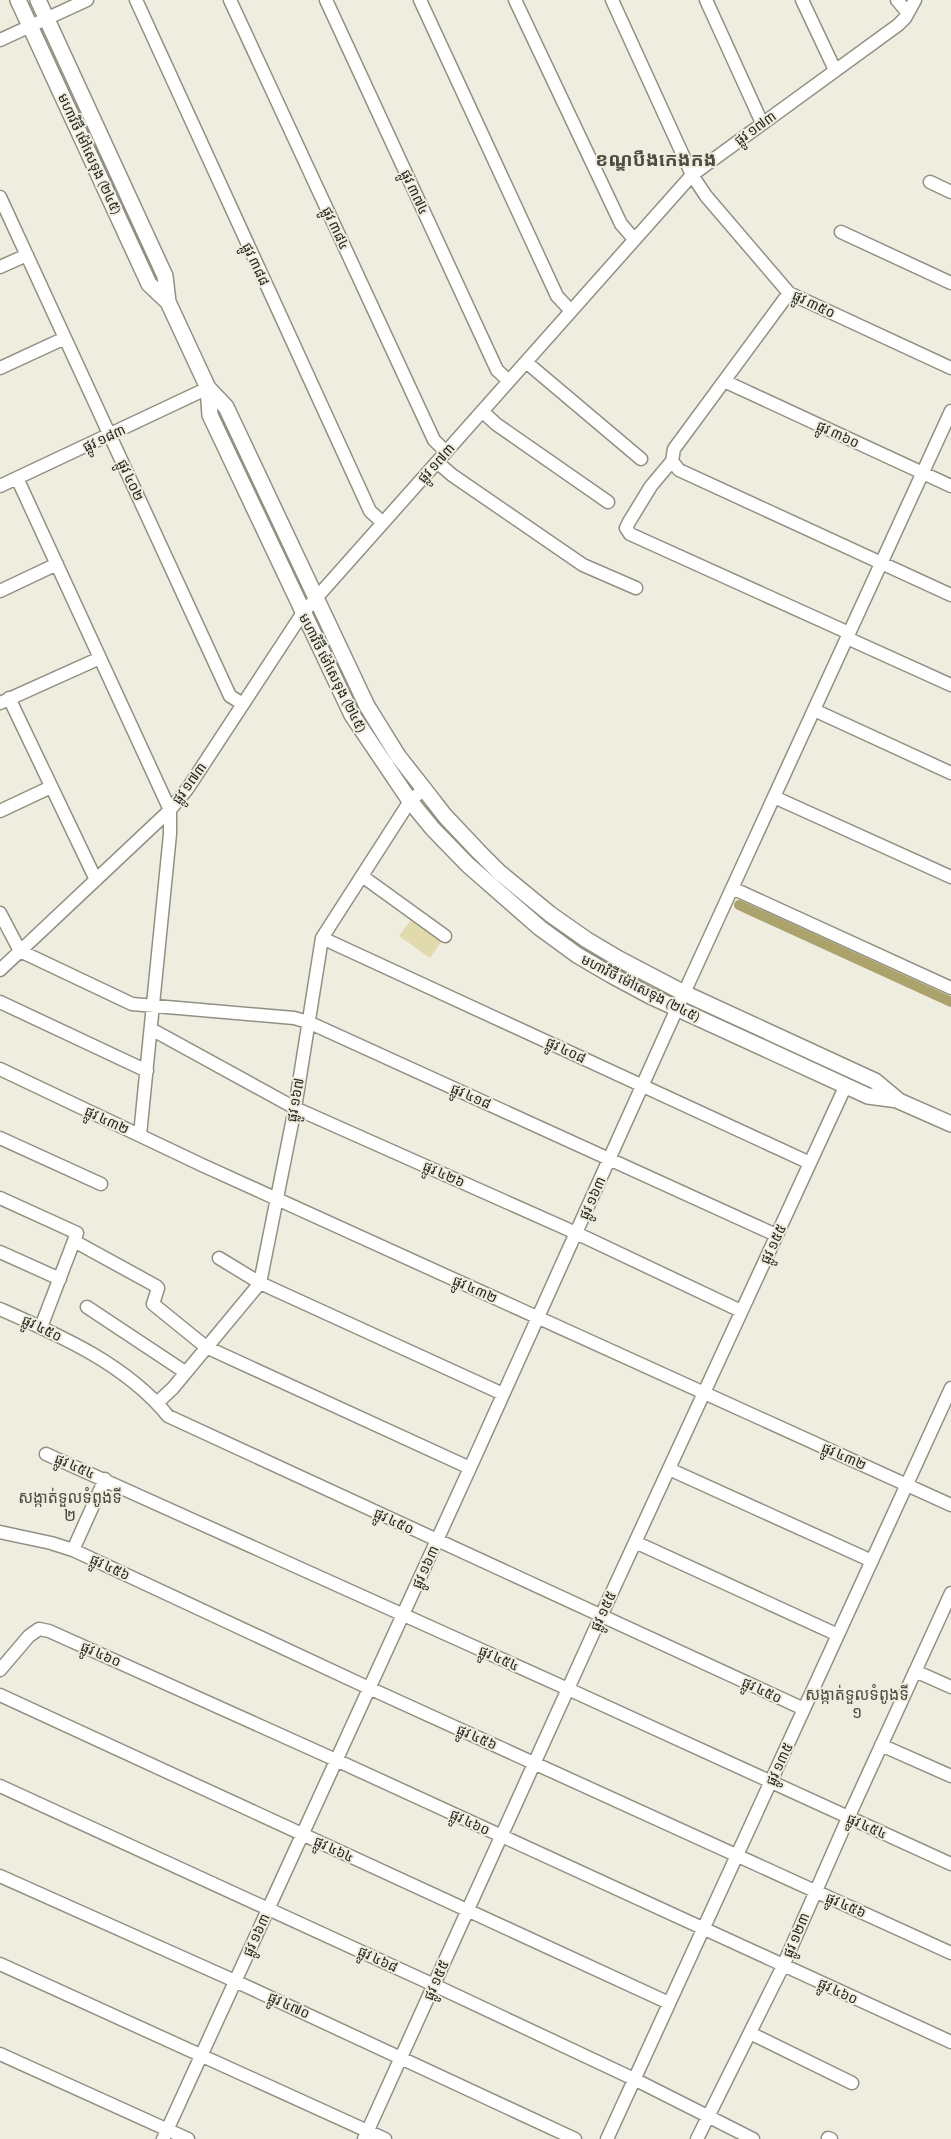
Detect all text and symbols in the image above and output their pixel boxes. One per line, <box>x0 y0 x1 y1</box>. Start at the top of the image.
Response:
street label: មហាវិថី ម៉ៅសេទុង (២៤៥) <box>55 91 126 217</box>
street label: ផ្លូវ ១៧៣ <box>732 109 781 152</box>
district label: ខណ្ឌបឹងកេងកង <box>595 149 717 171</box>
street label: ផ្លូវ ៣៧៤ <box>394 168 431 219</box>
street label: ផ្លូវ ៣៨៤ <box>315 205 351 254</box>
street label: ផ្លូវ ៣៨៨ <box>235 241 271 290</box>
street label: ផ្លូវ ៣៥០ <box>788 289 837 325</box>
street label: ផ្លូវ ៣៦០ <box>812 419 861 455</box>
street label: ផ្លូវ ១៨៣ <box>81 423 130 459</box>
street label: ផ្លូវ ១៧៣ <box>416 441 461 489</box>
street label: ផ្លូវ ៤០២ <box>111 457 146 505</box>
street label: មហាវិថី ម៉ៅសេទុង (២៤៥) <box>296 610 371 736</box>
street label: ផ្លូវ ១៧៣ <box>170 760 213 809</box>
street label: មហាវិថី ម៉ៅសេទុង (២៤៥) <box>578 950 704 1025</box>
street label: ផ្លូវ ៤០៨ <box>542 1036 588 1070</box>
street label: ផ្លូវ ១៦៧ <box>285 1077 311 1124</box>
street label: ផ្លូវ ៤១៨ <box>447 1082 493 1116</box>
street label: ផ្លូវ ៤៣២ <box>80 1105 131 1141</box>
street label: ផ្លូវ ៤២៦ <box>419 1160 467 1194</box>
street label: ផ្លូវ ១៦៣ <box>577 1175 612 1224</box>
street label: ផ្លូវ ១៥៥ <box>759 1222 793 1268</box>
street label: ផ្លូវ ៤៣២ <box>448 1274 499 1310</box>
street label: ផ្លូវ ៤៥០ <box>18 1313 64 1348</box>
street label: ផ្លូវ ៤៣២ <box>817 1441 868 1477</box>
street label: ផ្លូវ ៤៥៤ <box>51 1452 97 1486</box>
district label: សង្កាត់ទួលទំពូងទី ២ <box>18 1487 122 1524</box>
street label: ផ្លូវ ៤៥០ <box>370 1507 416 1541</box>
street label: ផ្លូវ ១៦៣ <box>410 1544 446 1593</box>
street label: ផ្លូវ ៤៥៦ <box>86 1553 132 1587</box>
street label: ផ្លូវ ១៥៥ <box>589 1589 623 1635</box>
street label: ផ្លូវ ៤៦០ <box>77 1640 123 1674</box>
street label: ផ្លូវ ៤៥៤ <box>475 1644 521 1678</box>
street label: ផ្លូវ ៤៥០ <box>738 1676 784 1710</box>
district label: សង្កាត់ទួលទំពូងទី ១ <box>805 1684 909 1721</box>
street label: ផ្លូវ ៤៥៦ <box>453 1723 499 1757</box>
street label: ផ្លូវ ១៣៥ <box>764 1741 800 1790</box>
street label: ផ្លូវ ៤៦០ <box>446 1808 492 1842</box>
street label: ផ្លូវ ៤៥៤ <box>843 1812 889 1846</box>
street label: ផ្លូវ ៤៦៤ <box>310 1835 356 1869</box>
street label: ផ្លូវ ៤៥៦ <box>822 1891 868 1925</box>
street label: ផ្លូវ ១២៣ <box>781 1911 816 1961</box>
street label: ផ្លូវ ១៦៣ <box>241 1912 277 1961</box>
street label: ផ្លូវ ៤៦៨ <box>354 1945 400 1979</box>
street label: ផ្លូវ ១៥៥ <box>422 1958 456 2004</box>
street label: ផ្លូវ ៤៦០ <box>814 1977 860 2011</box>
street label: ផ្លូវ ៤៧០ <box>264 1990 312 2025</box>

